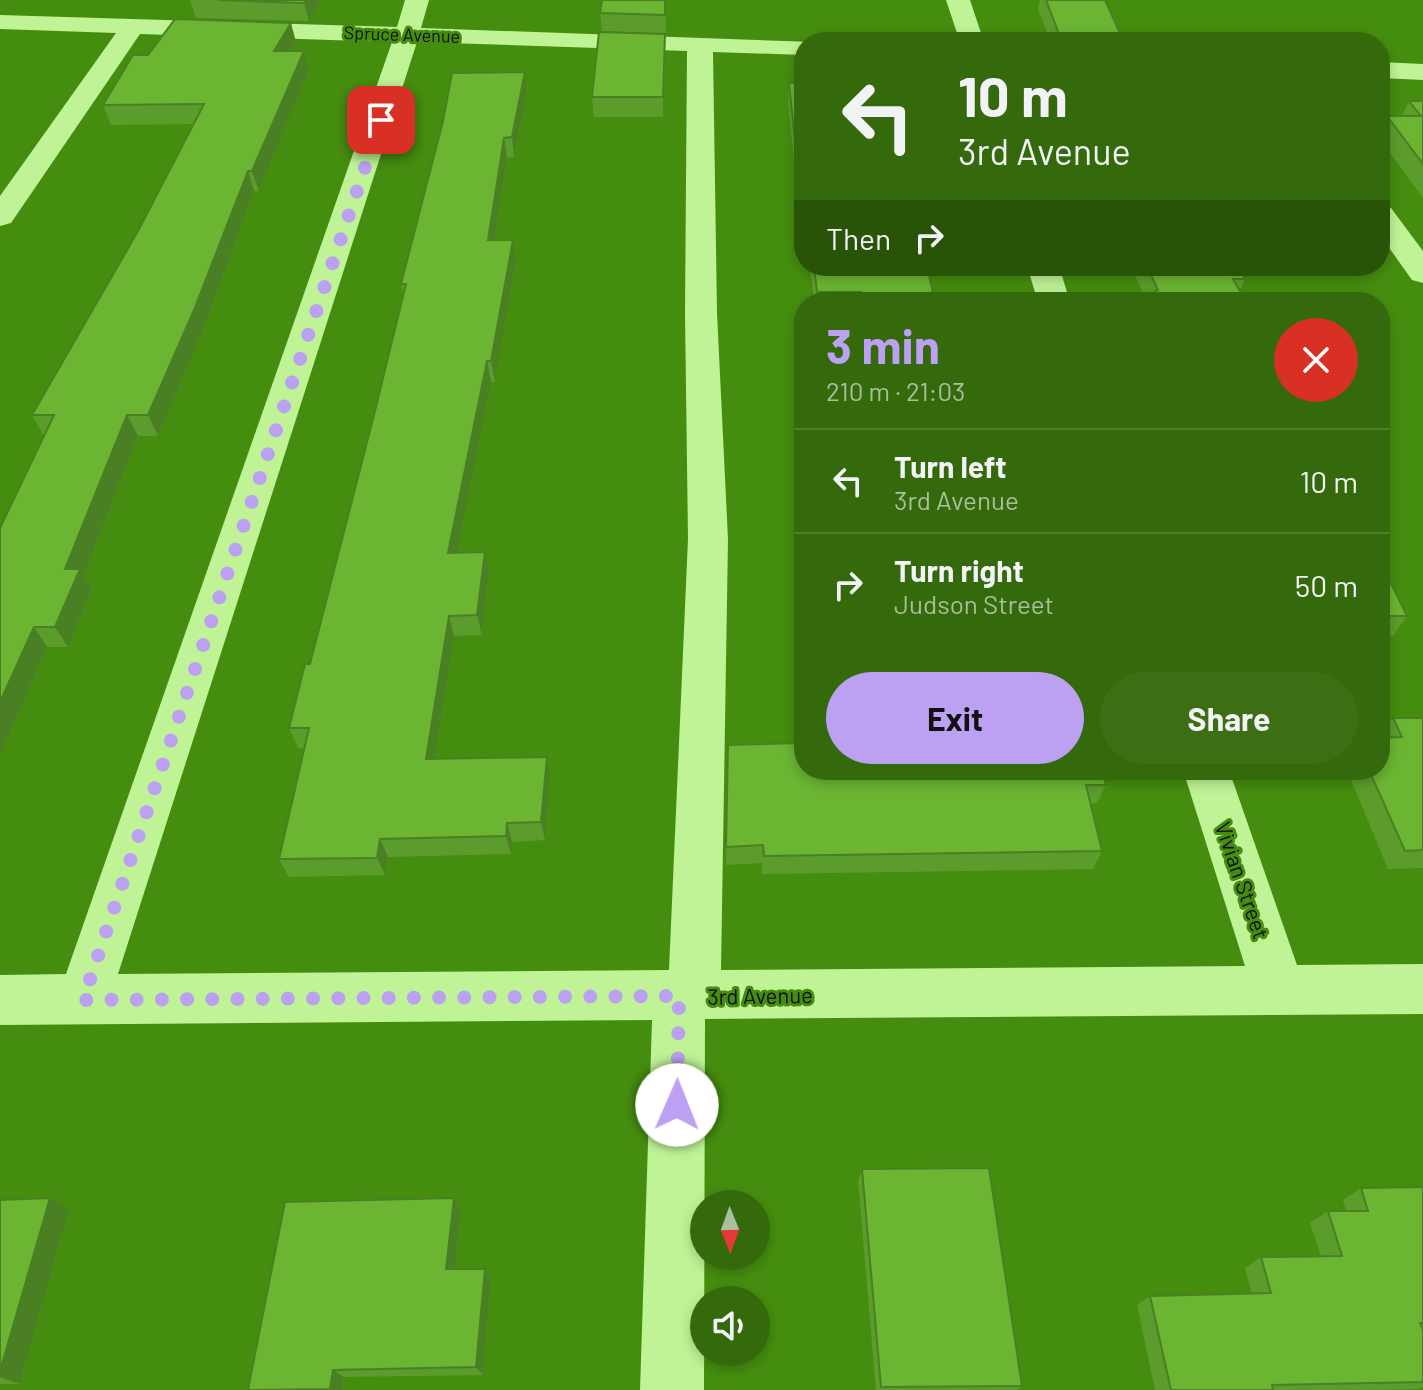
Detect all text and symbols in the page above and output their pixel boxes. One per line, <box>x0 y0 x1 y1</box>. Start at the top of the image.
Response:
street label: Spruce Avenue <box>343 21 461 47</box>
text: 10 m <box>958 61 1068 128</box>
icon: left <box>826 64 930 168</box>
pin <box>347 86 415 154</box>
icon: arrive <box>359 98 403 142</box>
text: 3rd Avenue <box>958 129 1131 172</box>
icon: right <box>907 216 951 260</box>
text: Then <box>826 220 891 256</box>
text: 3 min <box>826 316 940 374</box>
button: close <box>1274 318 1358 402</box>
text: 210 m · 21:03 <box>826 375 966 406</box>
text: Turn left <box>894 448 1007 484</box>
icon: left <box>826 459 870 503</box>
text: 10 m <box>1300 463 1358 499</box>
text: 3rd Avenue <box>894 484 1019 515</box>
text: Turn right <box>894 552 1024 588</box>
icon: right <box>826 563 870 607</box>
text: 50 m <box>1295 567 1358 603</box>
text: Judson Street <box>894 588 1054 619</box>
button: Exit <box>826 672 1084 764</box>
button: Share <box>1100 672 1358 764</box>
street label: Vivian Street <box>1211 818 1275 942</box>
street label: 3rd Avenue <box>707 981 813 1009</box>
position arrow <box>635 1063 719 1147</box>
north arrow <box>690 1190 770 1270</box>
map controls <box>690 1190 770 1366</box>
button: sound <box>690 1286 770 1366</box>

